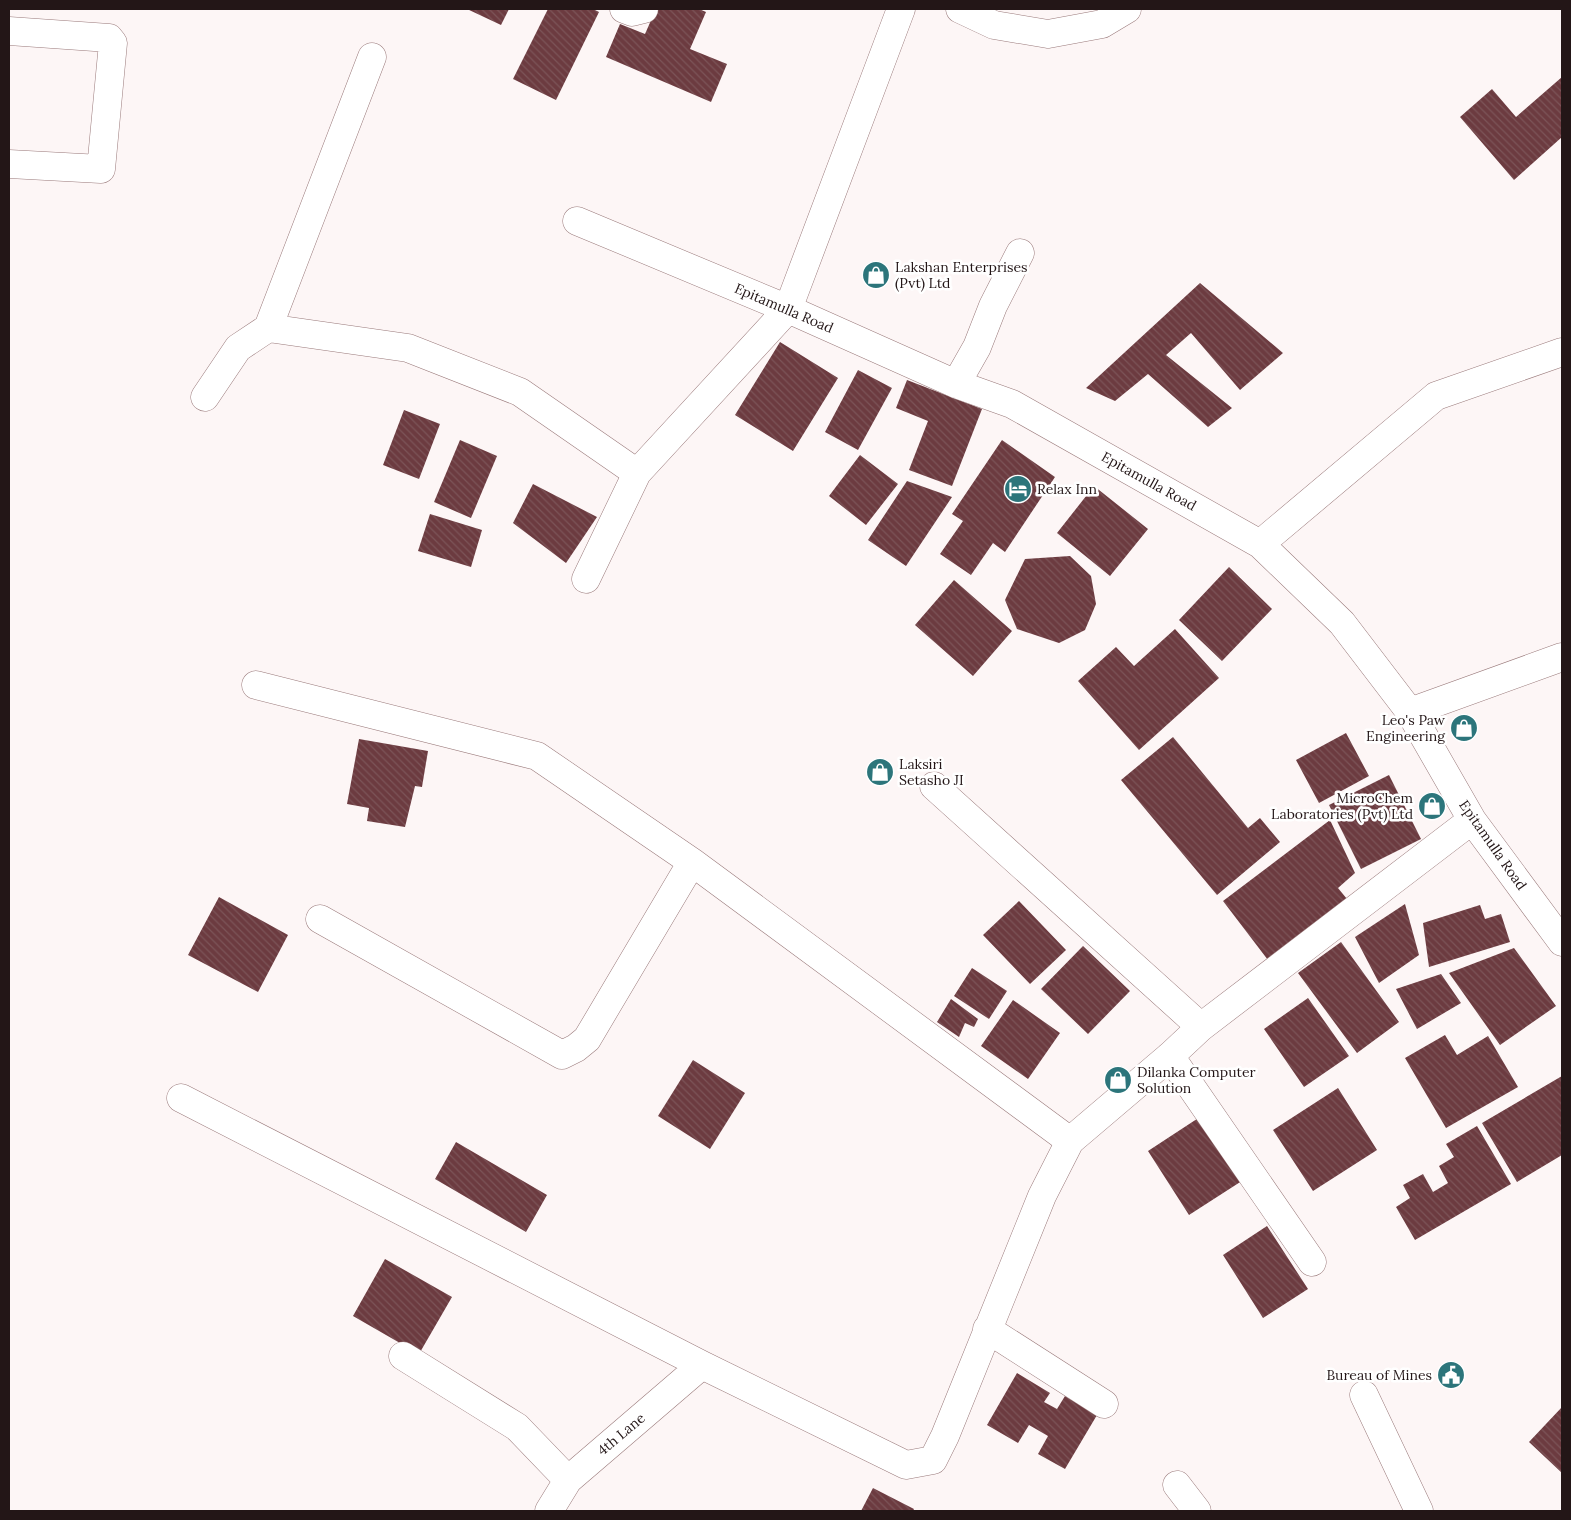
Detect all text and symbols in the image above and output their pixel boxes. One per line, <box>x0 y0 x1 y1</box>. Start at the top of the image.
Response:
place label: Lakshan Enterprises (Pvt) Ltd <box>895 258 1027 292</box>
shop icon: Lakshan Enterprises (Pvt) Ltd <box>861 260 891 290</box>
street label: Epitamulla Road <box>732 279 836 337</box>
street label: Epitamulla Road <box>1098 448 1200 514</box>
hotel icon: Relax Inn <box>1003 474 1033 504</box>
place label: Relax Inn <box>1037 480 1097 498</box>
place label: Leo's Paw Engineering <box>1366 711 1446 745</box>
shop icon: Leo's Paw Engineering <box>1449 713 1479 743</box>
place label: Laksiri Setasho JI <box>899 755 964 789</box>
shop icon: Laksiri Setasho JI <box>865 757 895 787</box>
place label: MicroChem Laboratories (Pvt) Ltd <box>1271 789 1413 823</box>
shop icon: MicroChem Laboratories (Pvt) Ltd <box>1417 791 1447 821</box>
street label: Epitamulla Road <box>1455 797 1531 893</box>
place label: Dilanka Computer Solution <box>1137 1063 1256 1097</box>
shop icon: Dilanka Computer Solution <box>1103 1065 1133 1095</box>
public building icon: Bureau of Mines <box>1436 1360 1466 1390</box>
place label: Bureau of Mines <box>1326 1366 1432 1384</box>
street label: 4th Lane <box>593 1409 649 1459</box>

